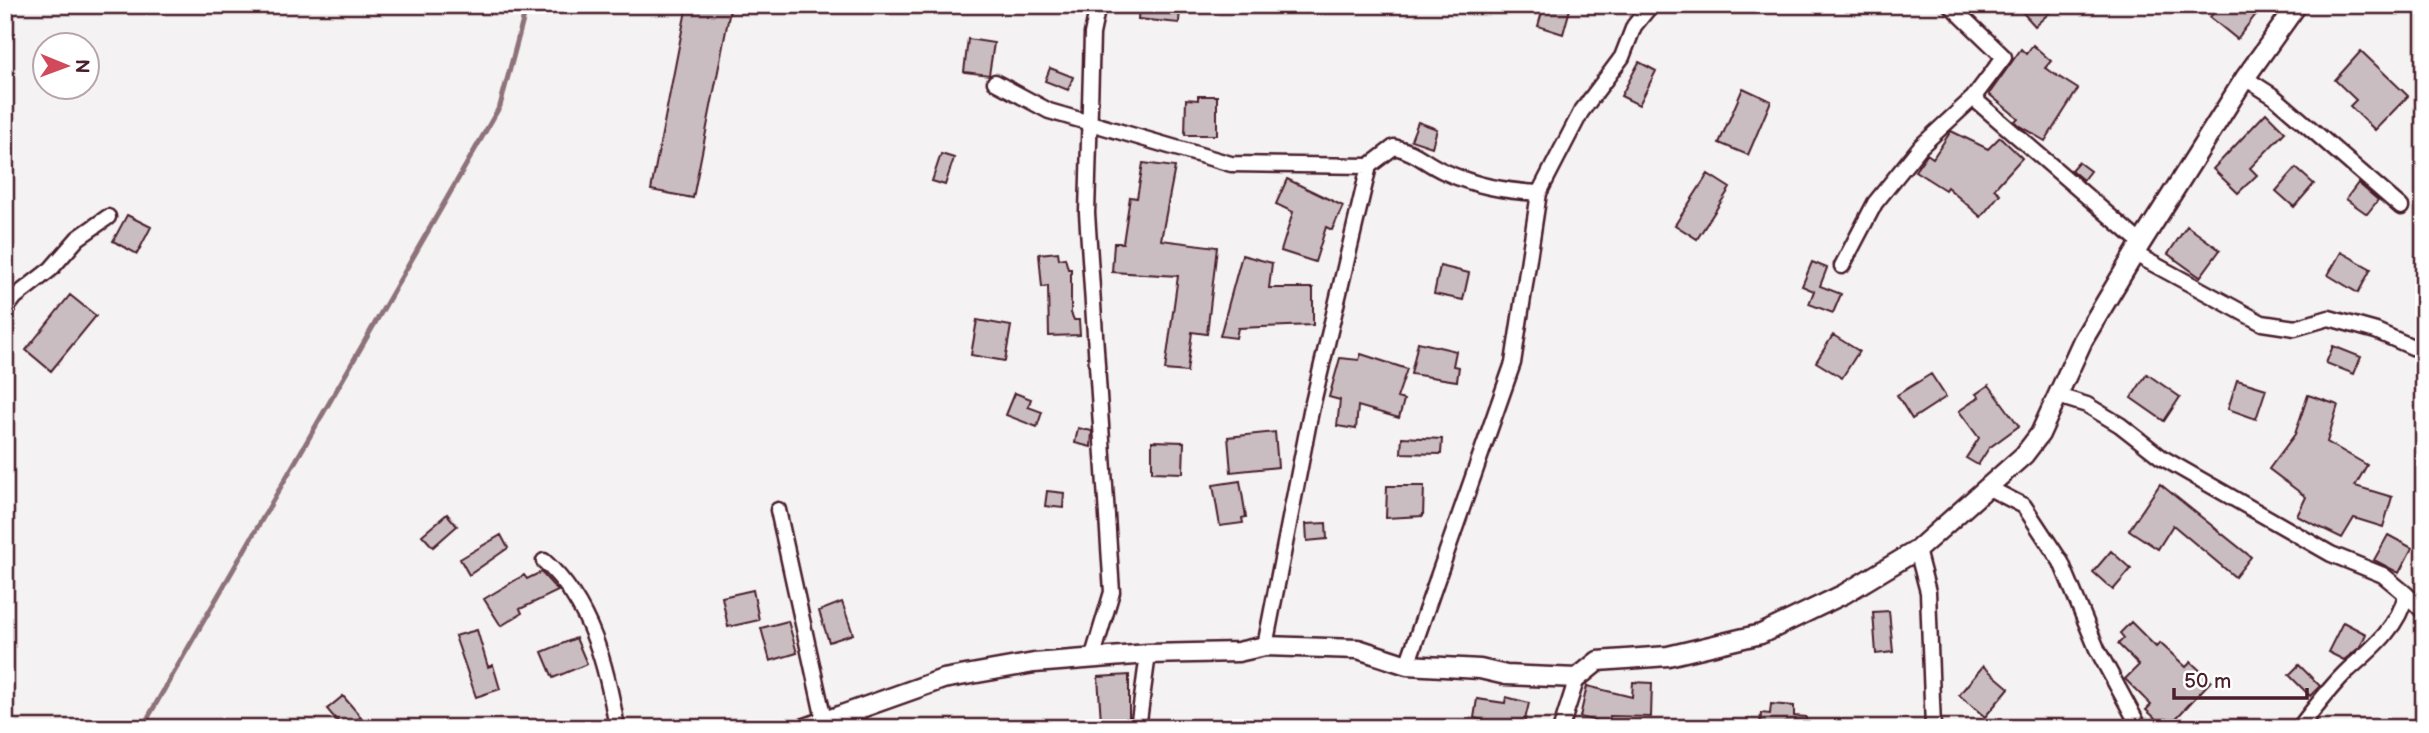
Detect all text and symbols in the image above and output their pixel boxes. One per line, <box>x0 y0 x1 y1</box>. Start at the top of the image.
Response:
north arrow <box>32 32 102 102</box>
text: N <box>70 59 93 74</box>
scale bar <box>2174 656 2306 700</box>
text: 50 m <box>2184 669 2231 694</box>

